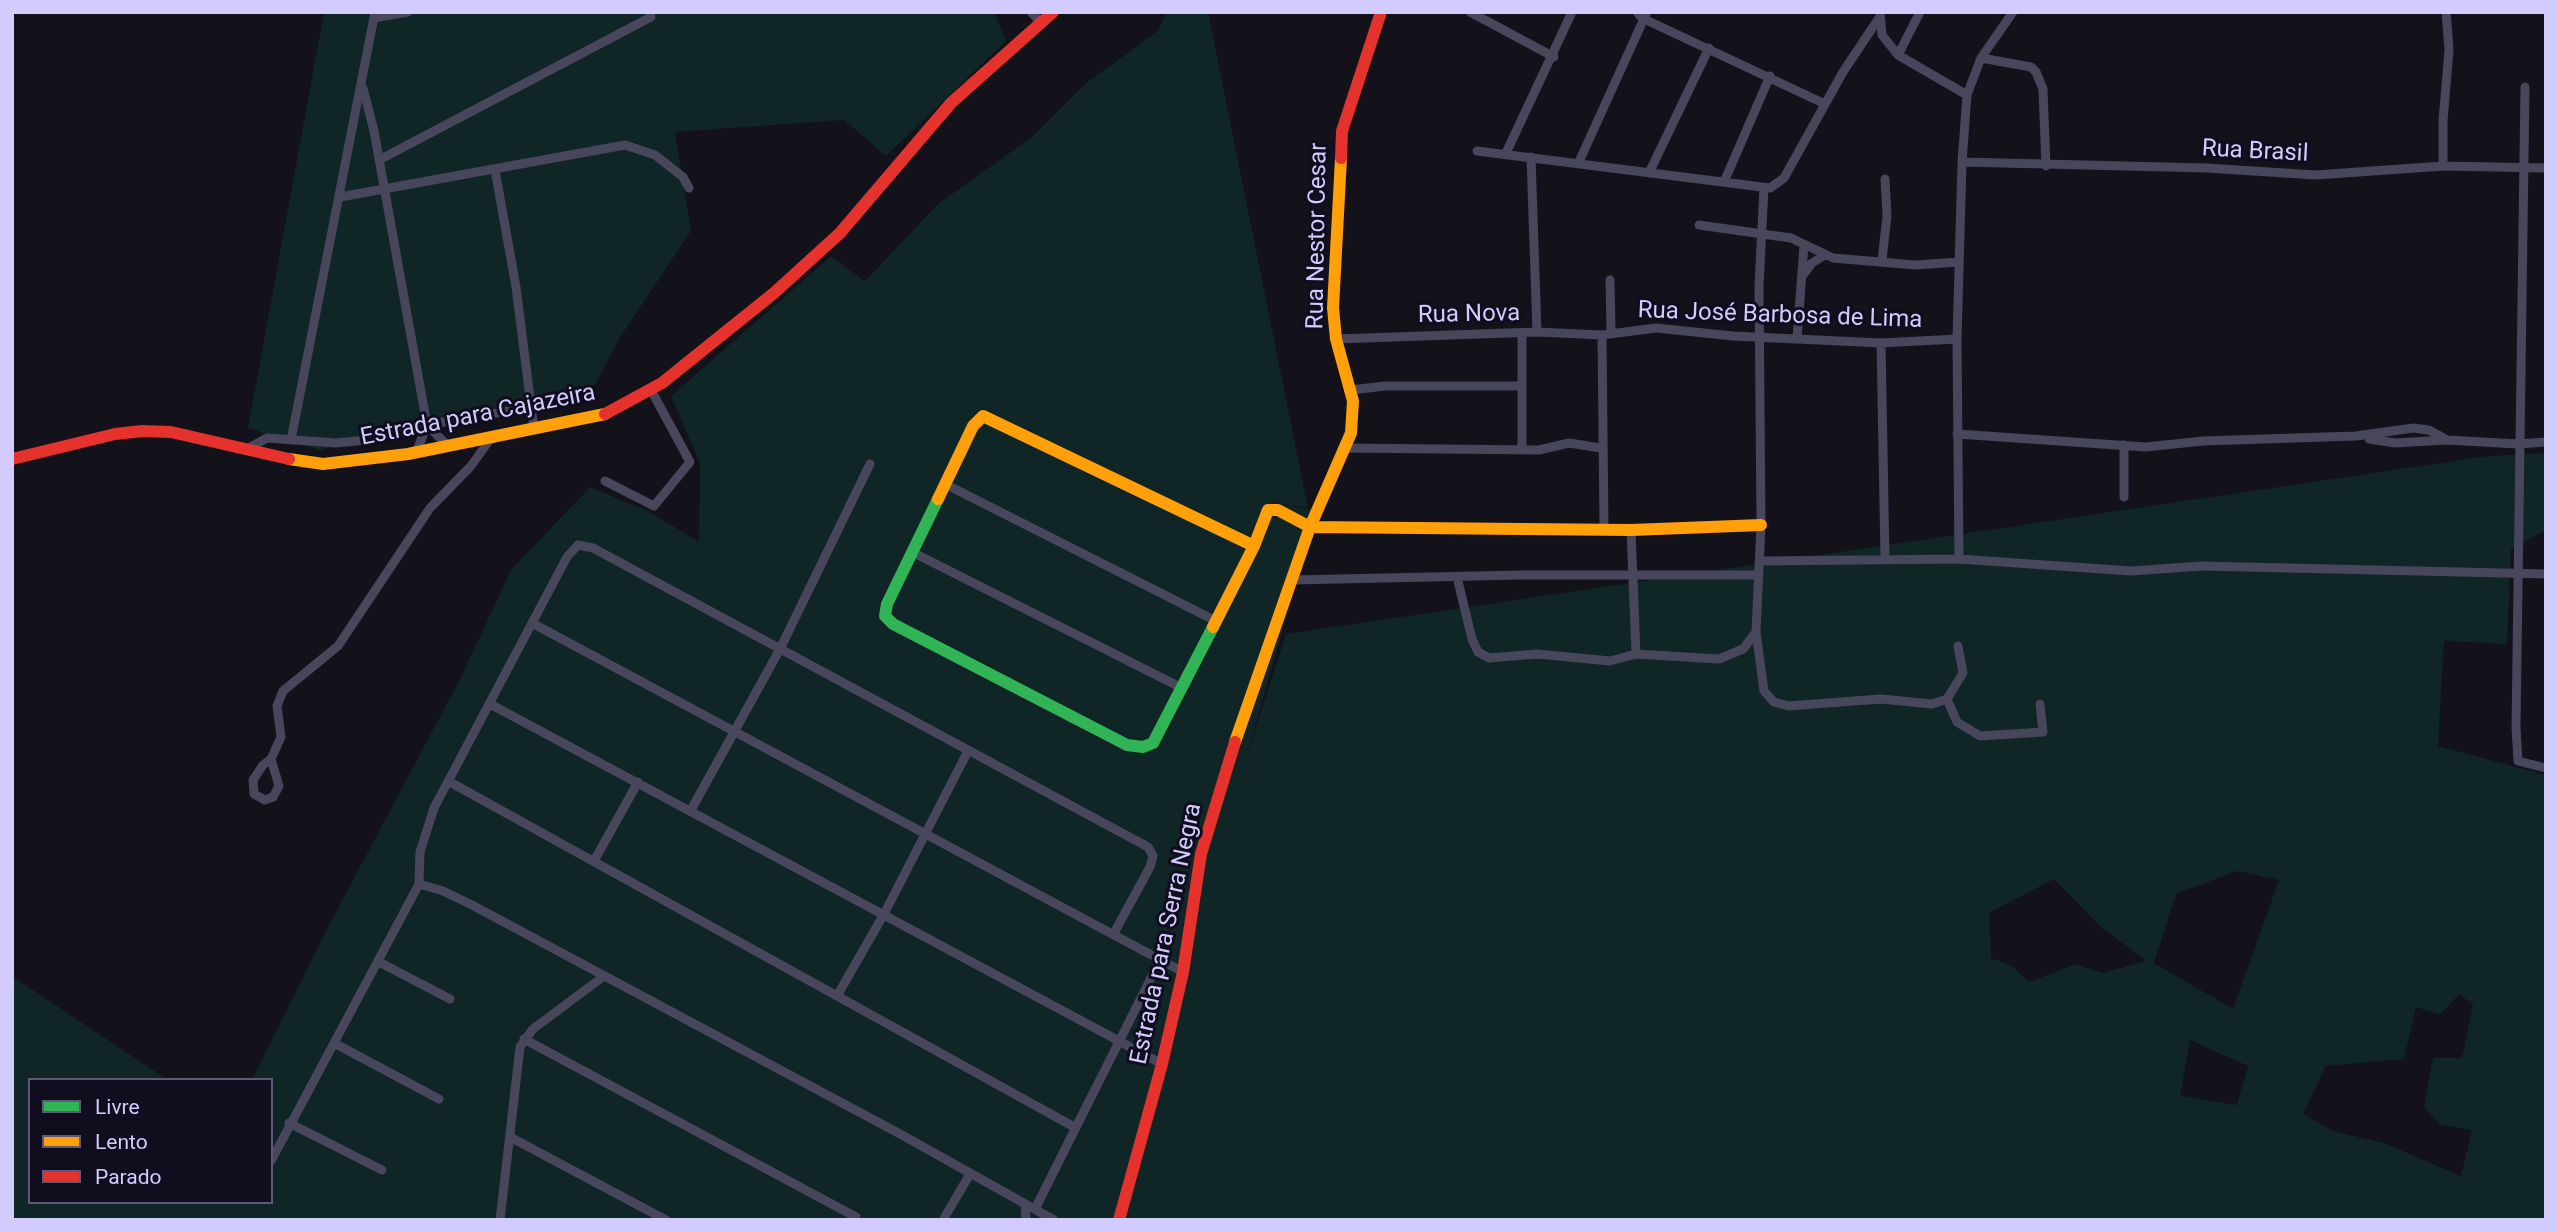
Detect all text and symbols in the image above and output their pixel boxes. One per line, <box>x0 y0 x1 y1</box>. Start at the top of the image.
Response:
street label: Rua Brasil <box>2201 135 2309 169</box>
street label: Rua Nestor Cesar <box>1302 142 1334 330</box>
street label: Rua José Barbosa de Lima <box>1637 297 1923 335</box>
street label: Rua Nova <box>1418 300 1520 330</box>
street label: Estrada para Cajazeira <box>358 379 598 453</box>
street label: Estrada para Serra Negra <box>1125 801 1209 1067</box>
legend <box>28 1078 273 1204</box>
text: Livre <box>95 1095 140 1119</box>
text: Lento <box>95 1130 148 1154</box>
text: Parado <box>95 1165 162 1189</box>

